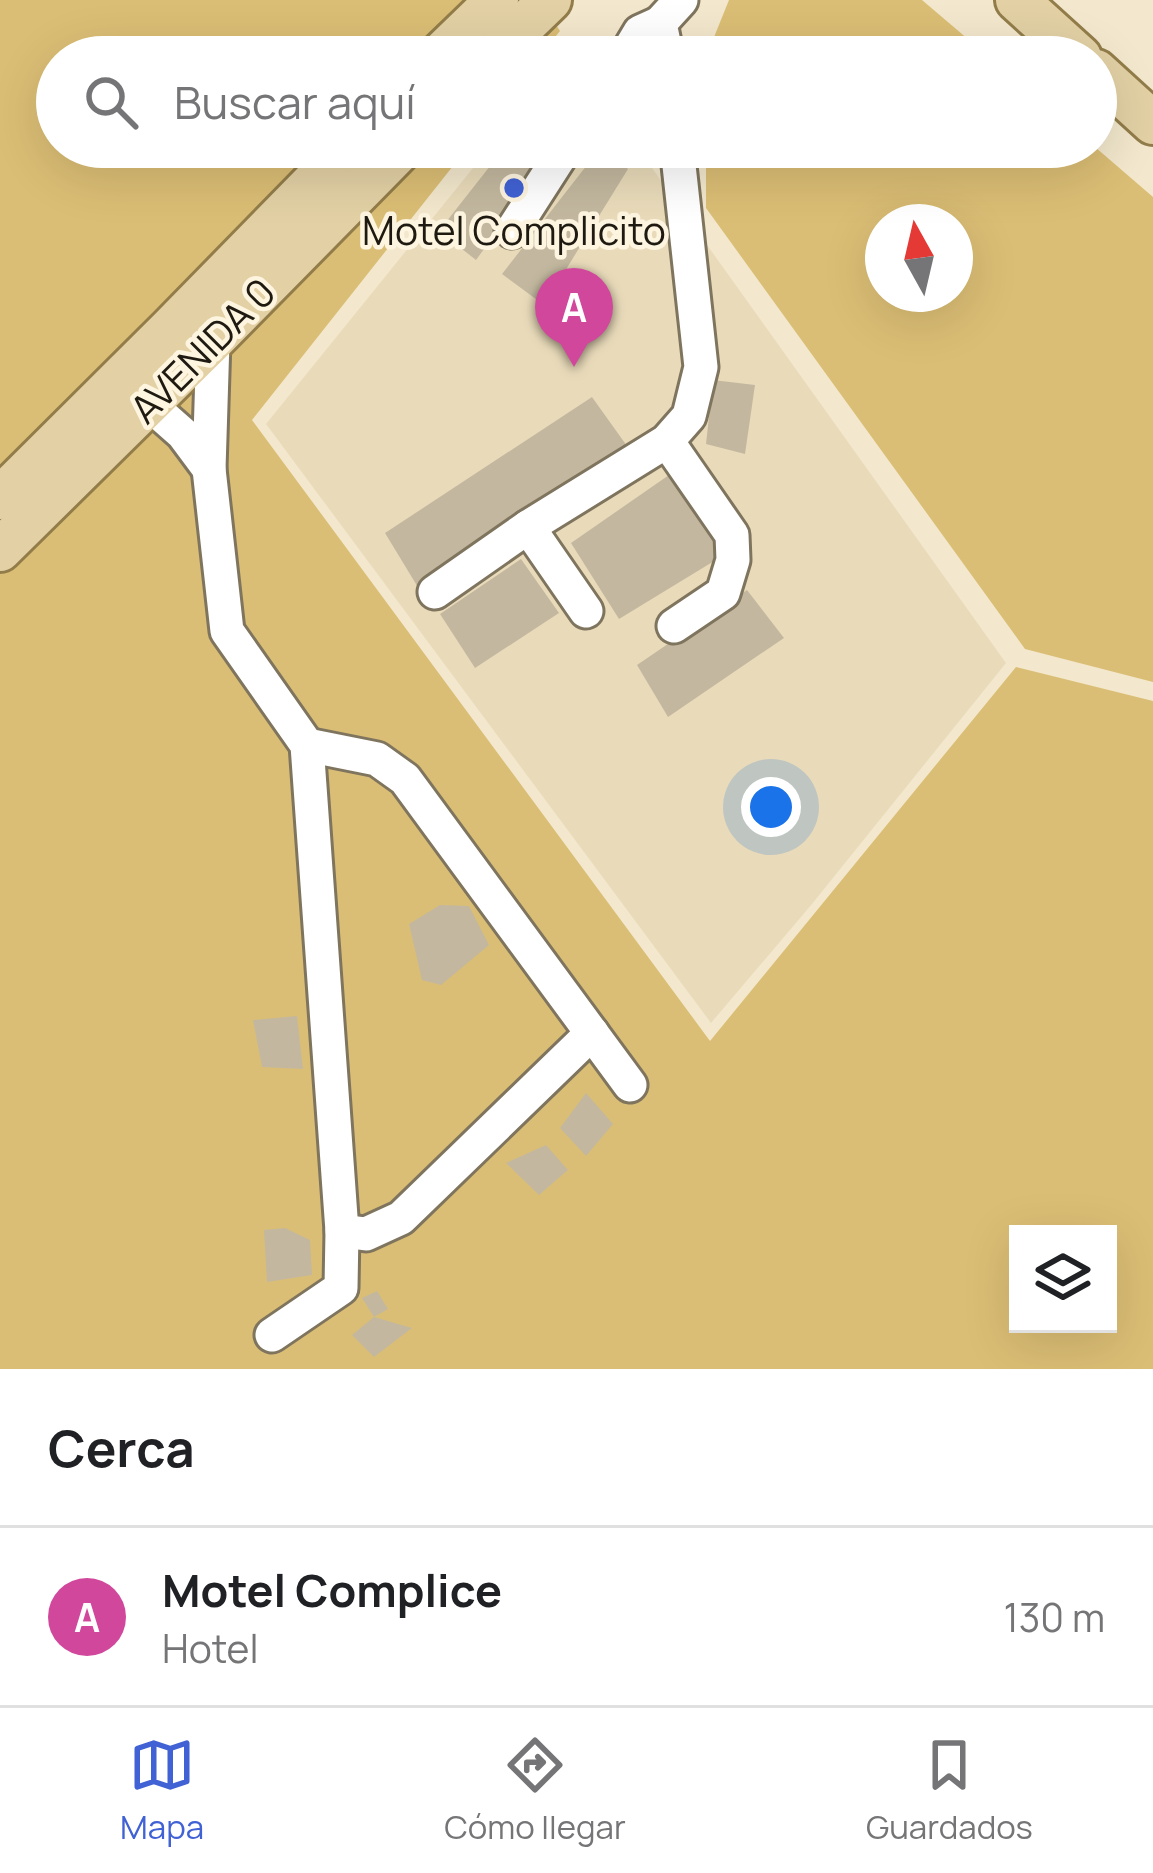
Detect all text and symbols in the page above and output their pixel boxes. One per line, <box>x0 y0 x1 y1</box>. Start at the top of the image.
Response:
search box <box>36 36 1117 168</box>
icon: search <box>78 69 144 135</box>
text: Buscar aquí <box>174 71 416 133</box>
marker: Motel Complicito <box>501 175 527 201</box>
place label: Motel Complicito <box>362 203 666 257</box>
north arrow <box>865 204 973 312</box>
street label: AVENIDA 0 <box>117 265 287 435</box>
pin: A <box>535 268 613 367</box>
your location <box>741 777 801 837</box>
map controls <box>1009 1225 1117 1333</box>
button: layers <box>1009 1225 1117 1333</box>
text: Cerca <box>48 1413 195 1482</box>
text: Motel Complice <box>162 1559 502 1621</box>
text: A <box>74 1590 100 1644</box>
text: 130 m <box>1004 1590 1105 1644</box>
text: Hotel <box>162 1621 259 1675</box>
tab: Mapa <box>120 1732 204 1849</box>
tab: Cómo llegar <box>444 1732 626 1849</box>
tab: Guardados <box>866 1732 1033 1849</box>

